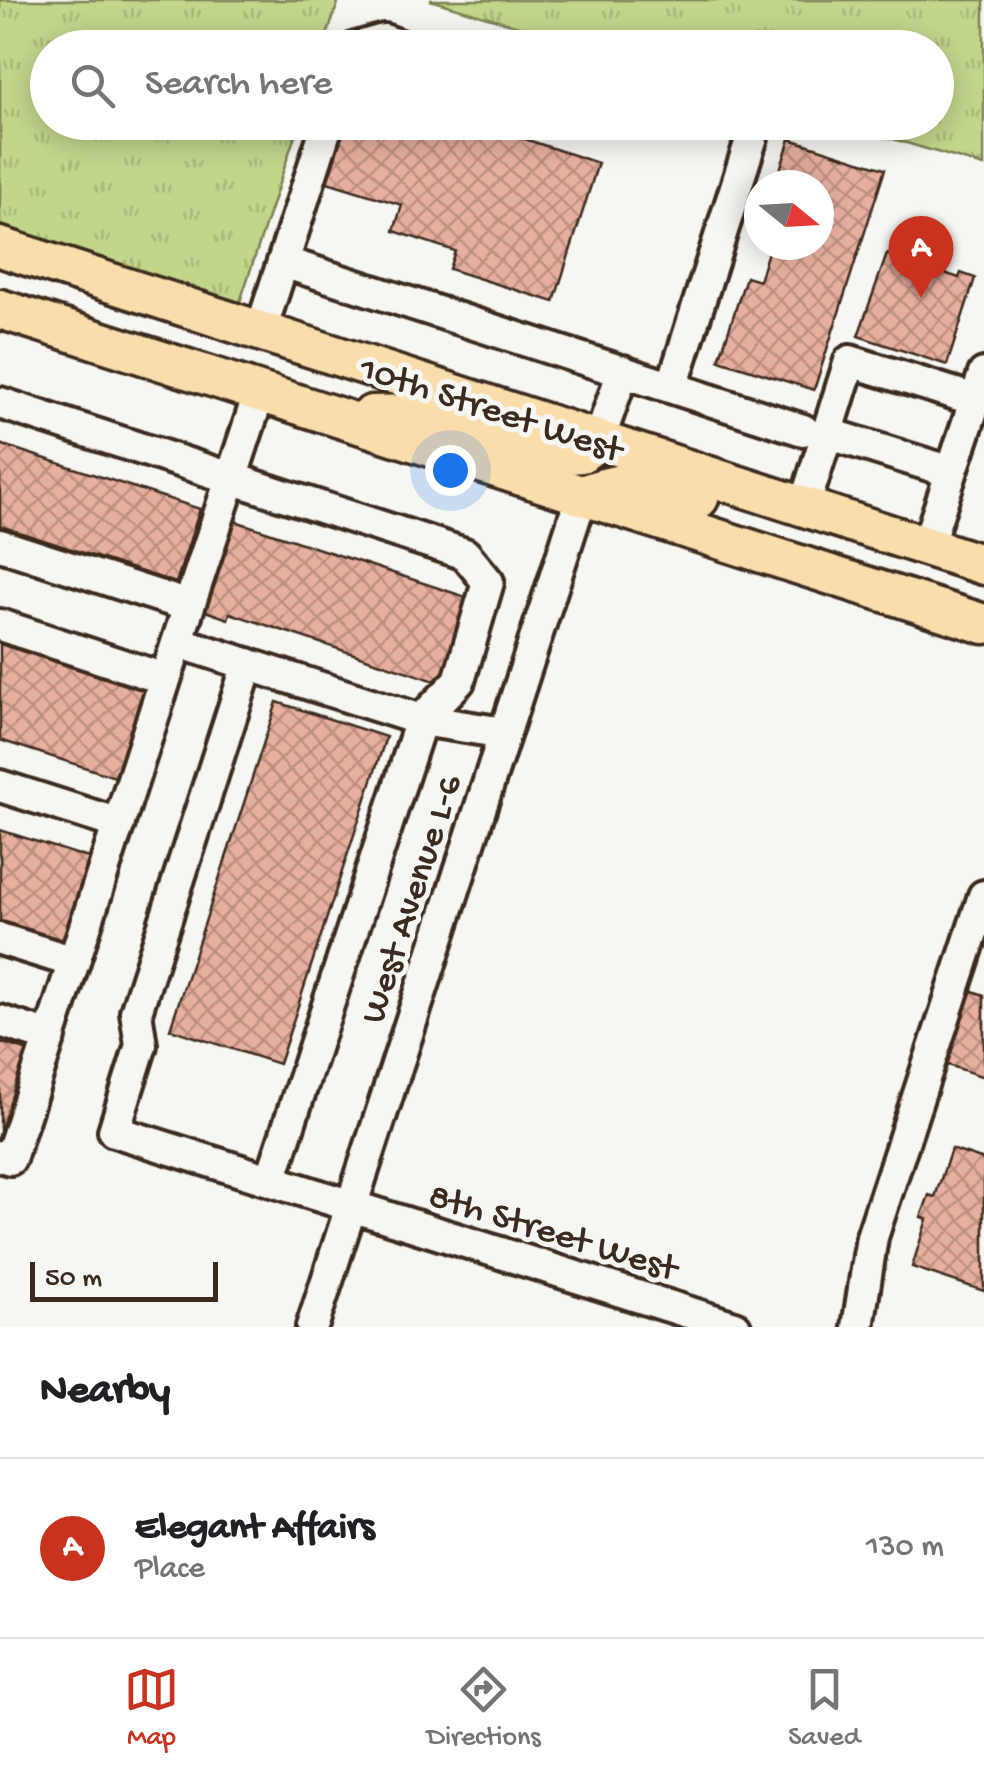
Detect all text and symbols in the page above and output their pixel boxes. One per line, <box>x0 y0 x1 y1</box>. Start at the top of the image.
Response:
search box <box>30 30 954 140</box>
icon: search <box>65 58 120 113</box>
text: Search here <box>145 63 332 107</box>
north arrow <box>744 170 834 260</box>
pin: A <box>888 216 954 298</box>
street label: 10th Street West <box>352 348 630 476</box>
your location <box>425 445 476 496</box>
street label: West Avenue L-6 <box>353 769 475 1030</box>
street label: 8th Street West <box>423 1176 685 1294</box>
scale bar <box>30 1257 218 1302</box>
text: 50 m <box>45 1263 102 1296</box>
text: Nearby <box>40 1368 170 1417</box>
text: Elegant Affairs <box>135 1507 374 1551</box>
text: A <box>63 1529 82 1567</box>
text: 130 m <box>866 1529 944 1567</box>
text: Place <box>135 1551 205 1589</box>
tab: Map <box>124 1662 179 1755</box>
tab: Directions <box>427 1662 541 1755</box>
tab: Saved <box>788 1662 860 1755</box>

